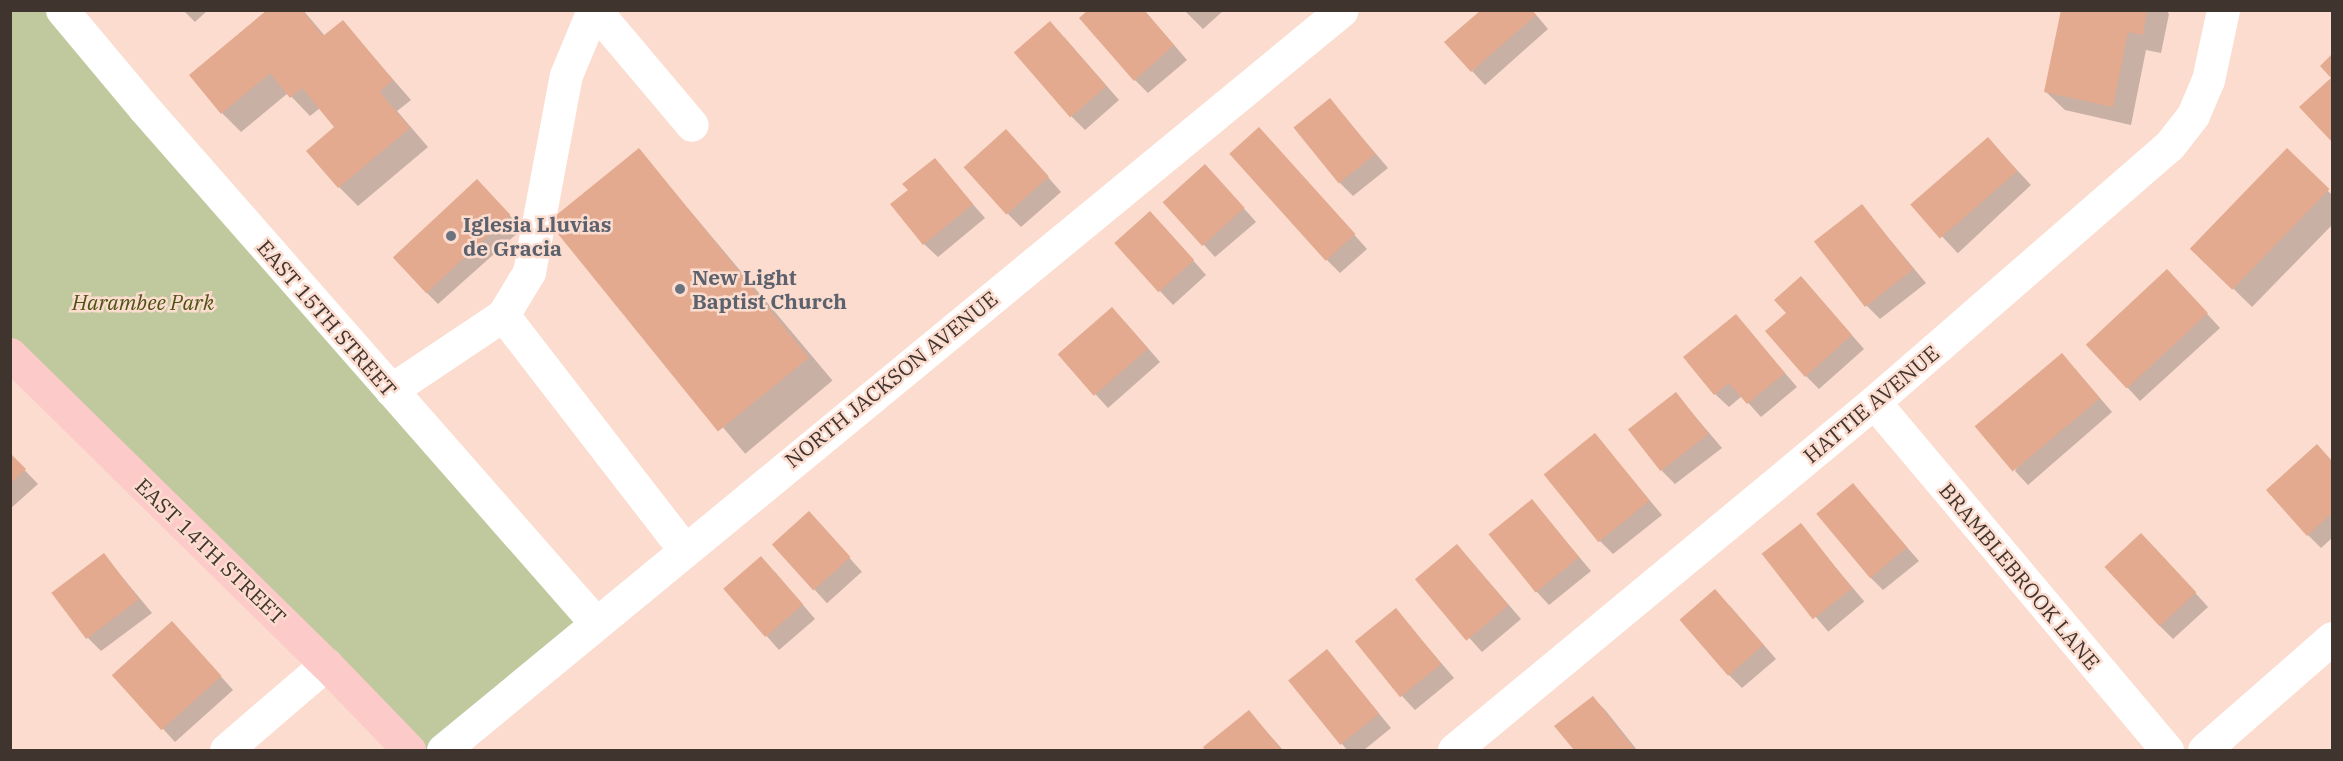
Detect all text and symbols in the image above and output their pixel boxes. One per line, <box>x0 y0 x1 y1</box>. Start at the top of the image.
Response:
place label: Iglesia Lluvias de Gracia <box>463 211 612 261</box>
marker: Iglesia Lluvias de Gracia <box>444 229 458 243</box>
street label: EAST 15TH STREET <box>252 235 402 401</box>
place label: New Light Baptist Church <box>692 264 847 314</box>
marker: New Light Baptist Church <box>673 282 687 296</box>
street label: NORTH JACKSON AVENUE <box>780 285 1002 473</box>
park label: Harambee Park <box>72 289 214 315</box>
street label: HATTIE AVENUE <box>1798 340 1944 468</box>
street label: EAST 14TH STREET <box>131 473 291 629</box>
street label: BRAMBLEBROOK LANE <box>1935 478 2105 674</box>

